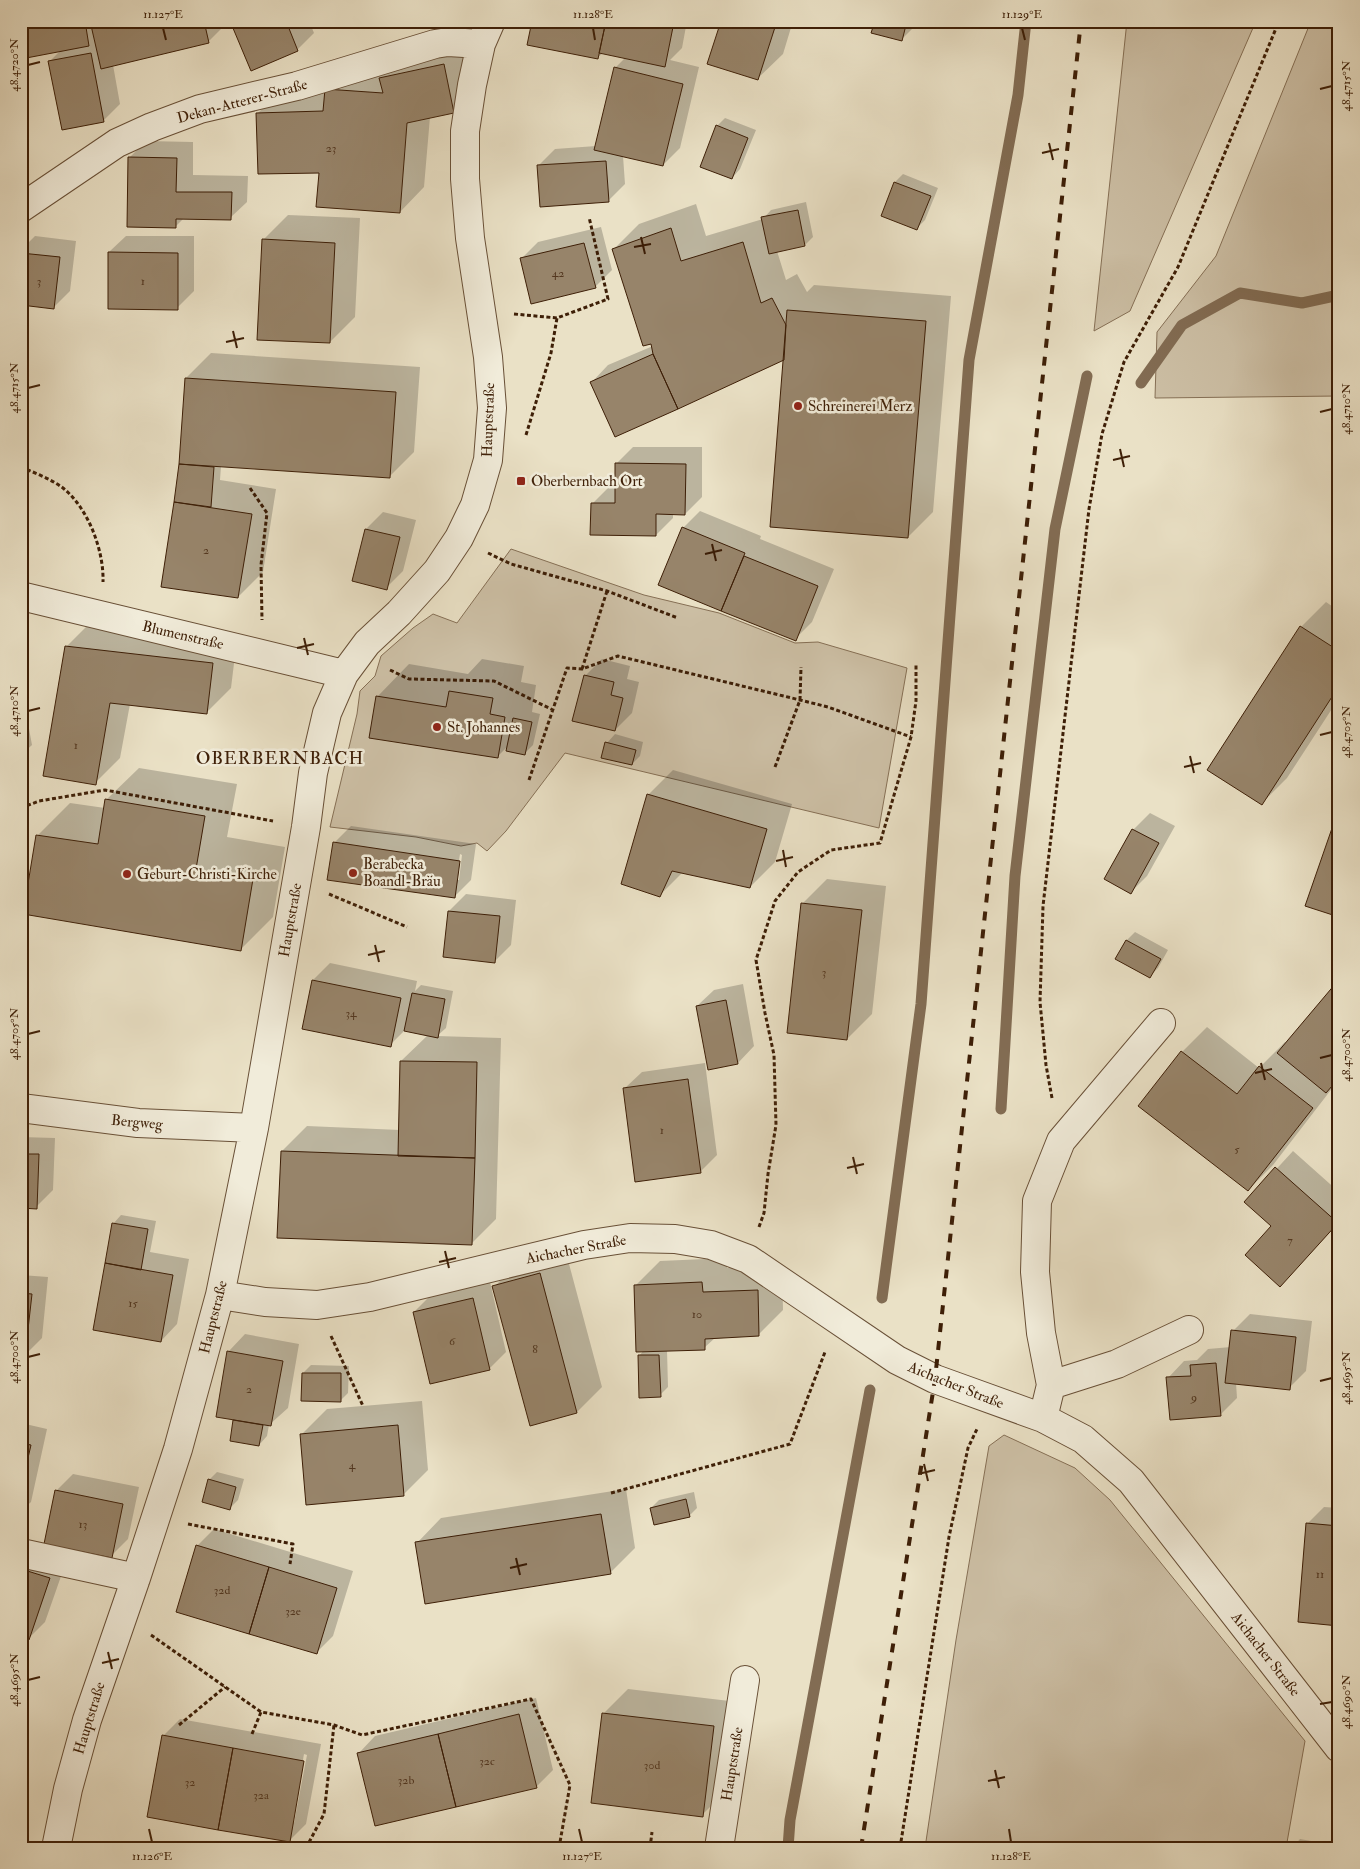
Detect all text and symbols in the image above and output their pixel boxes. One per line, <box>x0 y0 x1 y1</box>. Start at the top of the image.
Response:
text: 11.127°E <box>143 7 183 22</box>
text: 11.128°E <box>573 7 613 22</box>
text: 11.129°E <box>1002 7 1042 22</box>
text: 48.4720°N <box>7 38 22 92</box>
text: 48.4715°N <box>1339 60 1354 111</box>
street label: Dekan-Atterer-Straße <box>175 75 309 128</box>
house number: 23 <box>326 141 336 156</box>
house number: 42 <box>552 266 564 281</box>
house number: 3 <box>37 274 41 289</box>
house number: 1 <box>141 274 145 289</box>
text: 48.4715°N <box>7 362 22 413</box>
street label: Hauptstraße <box>478 382 500 458</box>
text: 48.4710°N <box>1339 383 1354 435</box>
place label: Schreinerei Merz <box>808 397 912 416</box>
marker: Schreinerei Merz <box>792 400 804 412</box>
place label: Oberbernbach Ort <box>531 472 643 491</box>
marker: Oberbernbach Ort <box>515 475 527 487</box>
house number: 2 <box>203 543 209 558</box>
street label: Blumenstraße <box>140 617 225 654</box>
text: 48.4710°N <box>7 685 22 737</box>
text: 48.4705°N <box>1339 705 1354 758</box>
place label: St. Johannes <box>447 718 520 738</box>
marker: St. Johannes <box>431 721 443 733</box>
house number: 1 <box>74 738 78 753</box>
district label: OBERBERNBACH <box>196 747 364 770</box>
place label: Berabecka Boandl-Bräu <box>363 855 441 891</box>
place label: Geburt-Christi-Kirche <box>137 865 277 884</box>
marker: Berabecka Boandl-Bräu <box>347 867 359 879</box>
marker: Geburt-Christi-Kirche <box>121 868 133 880</box>
street label: Hauptstraße <box>275 882 307 959</box>
house number: 3 <box>822 965 826 980</box>
house number: 34 <box>345 1006 357 1021</box>
text: 48.4705°N <box>7 1007 22 1060</box>
text: 48.4700°N <box>1339 1028 1354 1082</box>
street label: Bergweg <box>110 1111 164 1134</box>
house number: 1 <box>660 1123 664 1138</box>
house number: 5 <box>1234 1142 1240 1157</box>
street label: Aichacher Straße <box>523 1230 628 1269</box>
house number: 7 <box>1287 1233 1293 1248</box>
street label: Hauptstraße <box>195 1279 233 1356</box>
house number: 15 <box>128 1296 138 1311</box>
house number: 10 <box>692 1307 702 1322</box>
text: 48.4700°N <box>7 1330 22 1384</box>
house number: 6 <box>449 1334 456 1349</box>
house number: 8 <box>532 1342 538 1357</box>
text: 48.4695°N <box>1339 1351 1354 1405</box>
street label: Aichacher Straße <box>904 1357 1007 1413</box>
house number: 2 <box>246 1382 252 1397</box>
house number: 9 <box>1190 1390 1197 1405</box>
house number: 4 <box>349 1458 356 1473</box>
house number: 13 <box>79 1517 87 1532</box>
house number: 11 <box>1316 1567 1324 1582</box>
house number: 32d <box>214 1583 230 1598</box>
house number: 32e <box>285 1604 301 1619</box>
street label: Aichacher Straße <box>1226 1608 1304 1700</box>
text: 48.4695°N <box>7 1653 22 1707</box>
text: 48.4690°N <box>1339 1675 1354 1729</box>
street label: Hauptstraße <box>69 1680 110 1757</box>
street label: Hauptstraße <box>717 1726 749 1803</box>
house number: 32c <box>479 1754 495 1769</box>
house number: 30d <box>644 1758 660 1773</box>
house number: 32b <box>398 1773 414 1788</box>
house number: 32 <box>185 1775 195 1790</box>
house number: 32a <box>253 1788 270 1803</box>
text: 11.126°E <box>132 1849 172 1864</box>
text: 11.127°E <box>562 1849 602 1864</box>
text: 11.128°E <box>991 1849 1031 1864</box>

